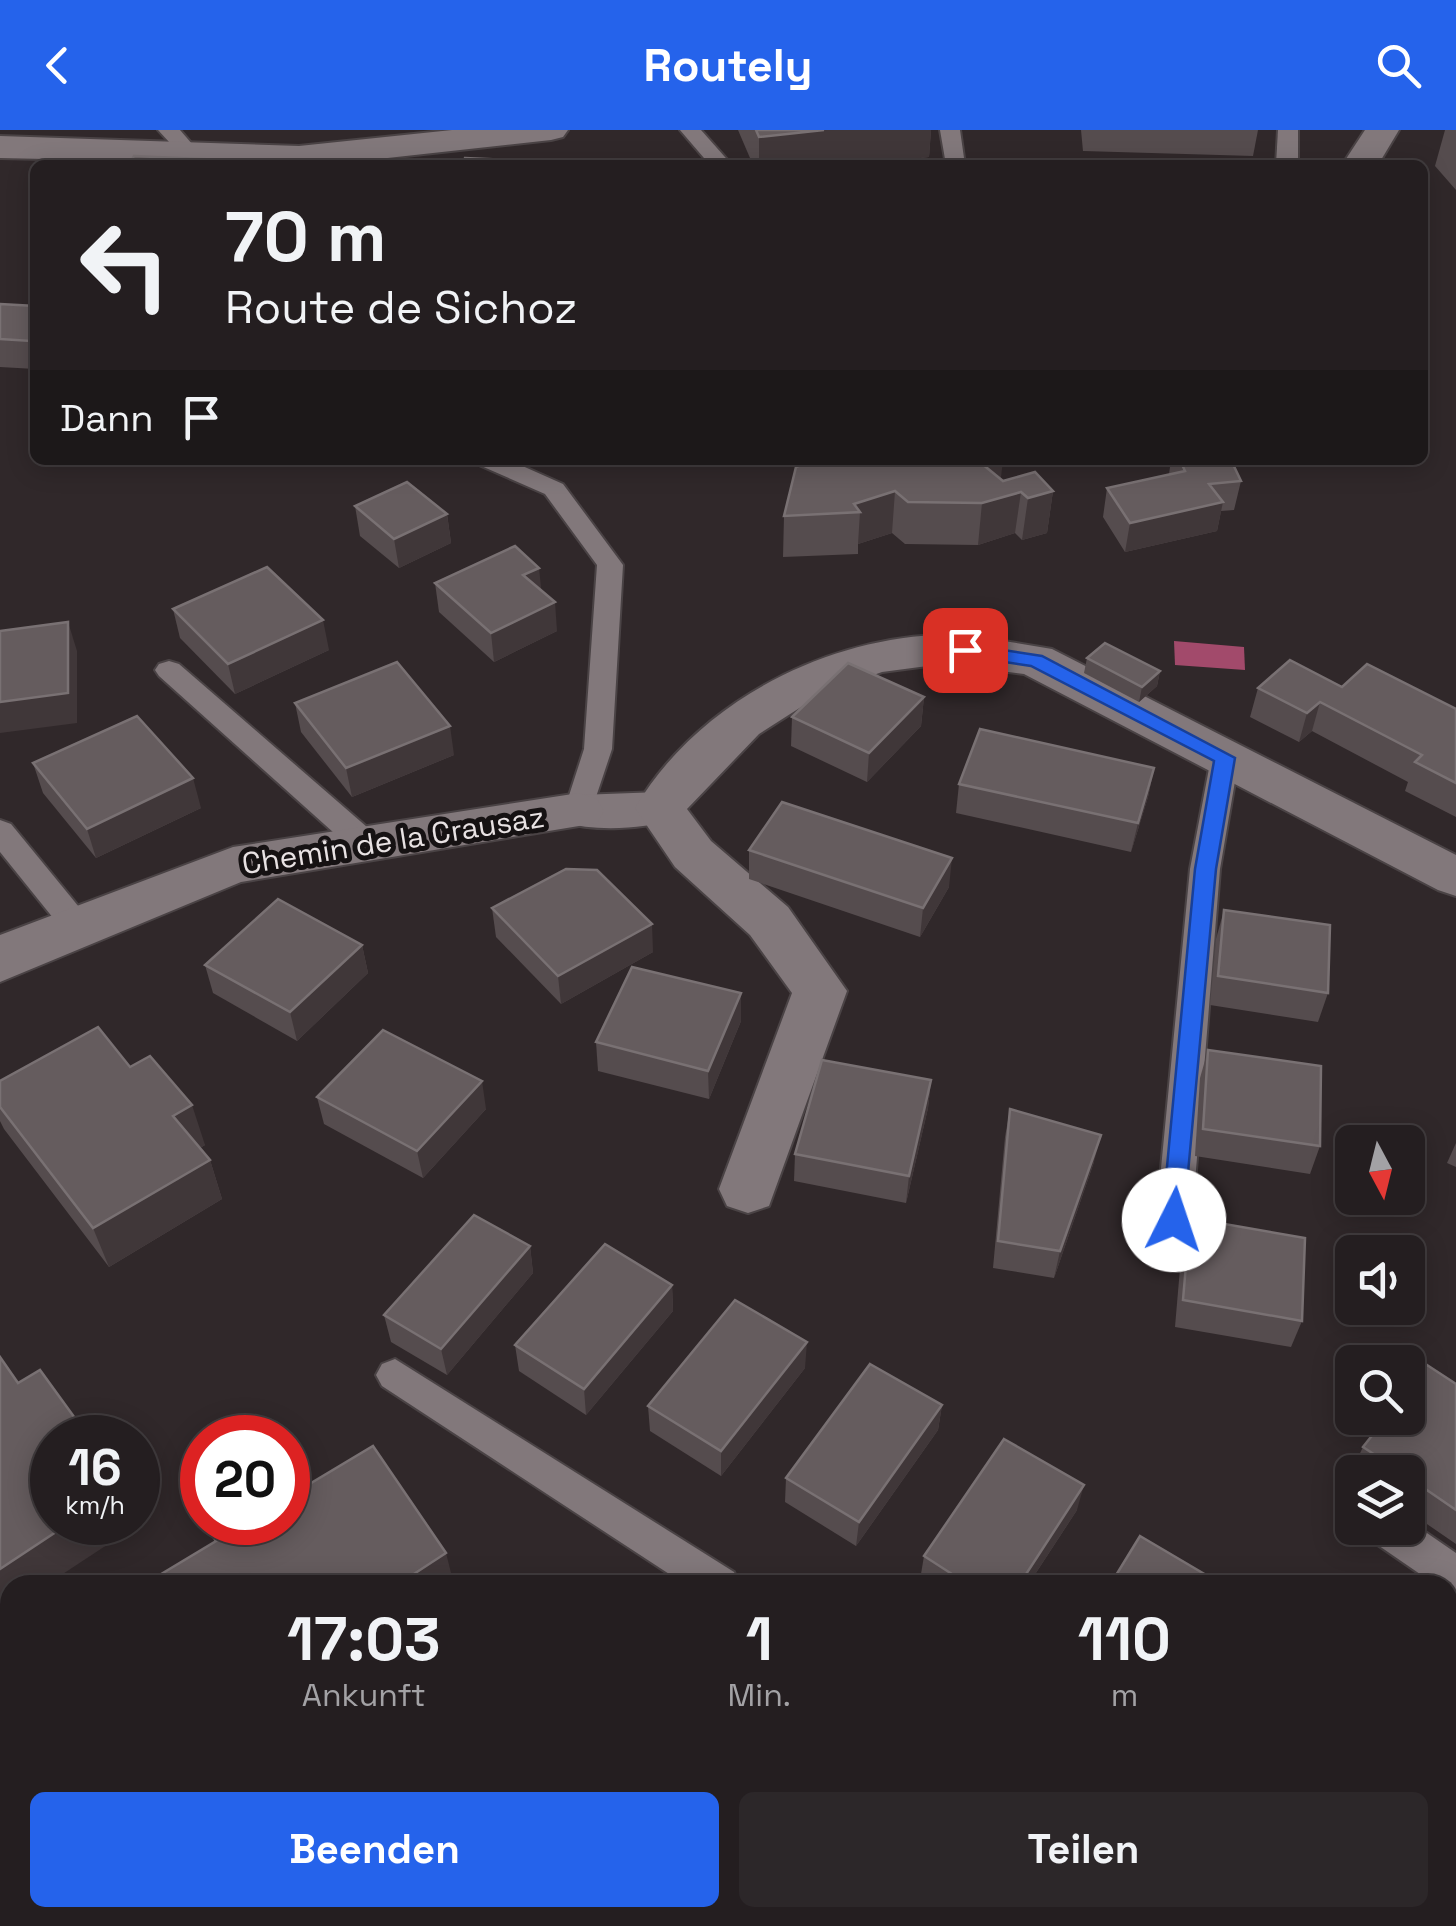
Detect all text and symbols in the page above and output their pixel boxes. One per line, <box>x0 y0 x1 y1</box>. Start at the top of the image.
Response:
text: Routely <box>643 37 813 94</box>
icon: back <box>30 38 85 93</box>
icon: search <box>1371 38 1426 93</box>
text: 70 m <box>225 192 386 281</box>
icon: left <box>60 200 190 330</box>
text: Route de Sichoz <box>225 279 578 336</box>
icon: arrive <box>174 390 229 445</box>
text: Dann <box>60 394 154 442</box>
pin <box>923 608 1008 693</box>
icon: arrive <box>938 623 993 678</box>
street label: Chemin de la Crausaz <box>239 797 547 883</box>
north arrow <box>1335 1125 1425 1215</box>
map controls <box>1335 1125 1425 1545</box>
position arrow <box>1122 1168 1226 1272</box>
button: sound <box>1335 1235 1425 1325</box>
button: search <box>1335 1345 1425 1435</box>
speed limit sign: 20 <box>180 1415 310 1545</box>
text: 16 <box>68 1436 122 1500</box>
button: layers <box>1335 1455 1425 1545</box>
text: km/h <box>65 1489 125 1521</box>
text: 17:03 <box>287 1601 441 1678</box>
text: 1 <box>746 1601 773 1678</box>
text: 110 <box>1078 1601 1171 1678</box>
text: Ankunft <box>302 1675 426 1715</box>
text: Min. <box>728 1675 791 1715</box>
text: m <box>1111 1675 1138 1715</box>
button: Beenden <box>30 1792 719 1907</box>
button: Teilen <box>739 1792 1428 1907</box>

